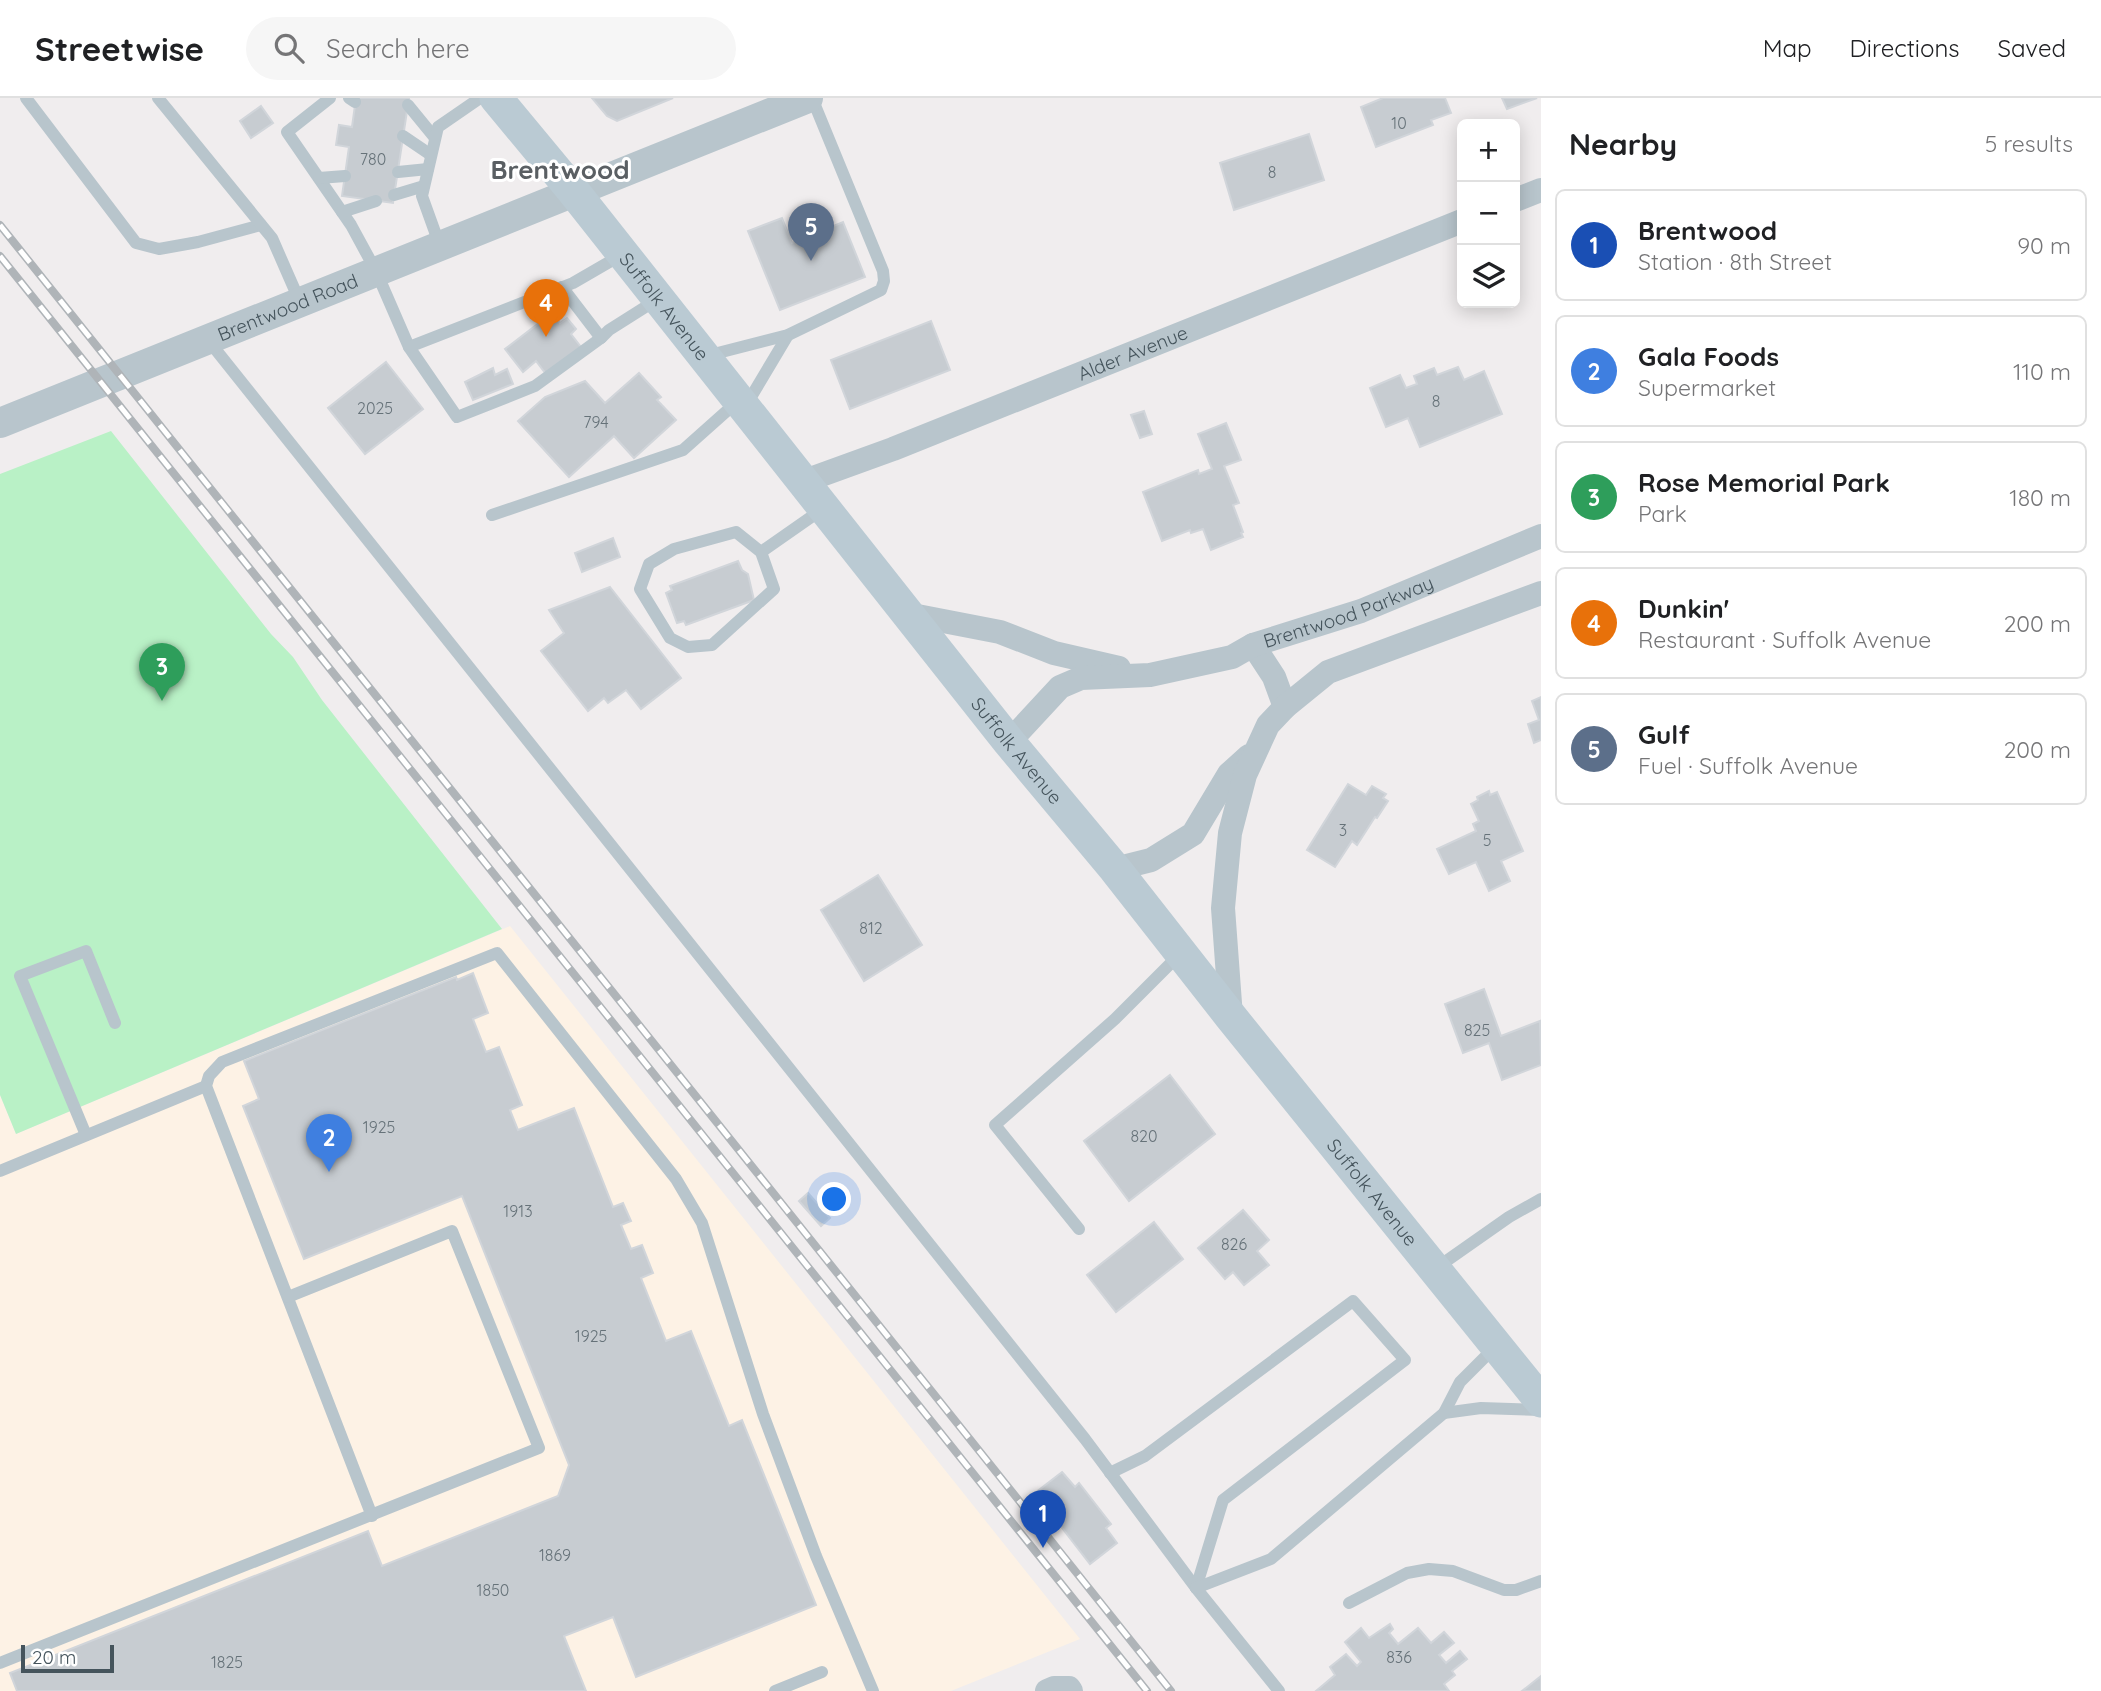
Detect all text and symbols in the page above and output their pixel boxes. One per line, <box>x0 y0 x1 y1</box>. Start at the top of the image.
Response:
search box <box>246 17 736 80</box>
text: Streetwise <box>35 28 204 69</box>
icon: search <box>270 29 308 67</box>
text: Search here <box>326 32 470 65</box>
text: Map <box>1763 33 1812 63</box>
text: Directions <box>1850 33 1960 63</box>
text: Saved <box>1998 33 2066 63</box>
house number: 10 <box>1391 113 1407 133</box>
map controls <box>1457 119 1520 308</box>
button: + <box>1457 119 1520 182</box>
text: Nearby <box>1569 125 1677 163</box>
text: 5 results <box>1985 129 2073 158</box>
house number: 780 <box>360 149 386 169</box>
district label: Brentwood <box>491 153 630 186</box>
house number: 8 <box>1268 162 1276 182</box>
button: − <box>1457 182 1520 245</box>
pin: 5 <box>788 203 834 261</box>
text: Brentwood <box>1638 214 1777 247</box>
text: 1 <box>1590 231 1598 260</box>
text: 90 m <box>2017 231 2071 260</box>
button: layers <box>1457 245 1520 308</box>
street label: Suffolk Avenue <box>614 247 715 365</box>
text: Station · 8th Street <box>1638 247 1832 276</box>
street label: Brentwood Road <box>214 268 361 346</box>
pin: 4 <box>523 279 569 337</box>
street label: Alder Avenue <box>1074 320 1191 386</box>
text: Gala Foods <box>1638 340 1779 373</box>
text: 2 <box>1587 357 1601 386</box>
text: 110 m <box>2013 357 2071 386</box>
text: Supermarket <box>1638 373 1776 402</box>
house number: 8 <box>1432 391 1440 411</box>
house number: 2025 <box>357 398 393 418</box>
house number: 794 <box>583 412 609 432</box>
text: Rose Memorial Park <box>1638 466 1890 499</box>
text: 3 <box>1588 483 1600 512</box>
text: 180 m <box>2009 483 2071 512</box>
text: Park <box>1638 499 1687 528</box>
street label: Brentwood Parkway <box>1260 570 1437 653</box>
text: Dunkin' <box>1638 592 1729 625</box>
text: 4 <box>1587 609 1601 638</box>
text: 200 m <box>2004 609 2071 638</box>
text: Restaurant · Suffolk Avenue <box>1638 625 1931 654</box>
pin: 3 <box>139 643 185 701</box>
street label: Suffolk Avenue <box>966 692 1068 809</box>
text: Gulf <box>1638 718 1690 751</box>
text: 5 <box>1587 735 1601 764</box>
text: 200 m <box>2004 735 2071 764</box>
text: Fuel · Suffolk Avenue <box>1638 751 1858 780</box>
house number: 3 <box>1339 820 1347 840</box>
house number: 5 <box>1483 830 1491 850</box>
house number: 812 <box>859 918 883 938</box>
house number: 825 <box>1464 1020 1490 1040</box>
pin: 2 <box>306 1114 352 1172</box>
house number: 1925 <box>363 1117 395 1137</box>
house number: 820 <box>1130 1126 1158 1146</box>
street label: Suffolk Avenue <box>1322 1134 1423 1251</box>
your location <box>817 1182 851 1216</box>
house number: 1913 <box>503 1201 533 1221</box>
house number: 826 <box>1221 1234 1247 1254</box>
house number: 1925 <box>575 1326 607 1346</box>
pin: 1 <box>1020 1490 1066 1548</box>
house number: 1869 <box>539 1545 571 1565</box>
house number: 1850 <box>477 1580 509 1600</box>
scale bar <box>21 1642 114 1674</box>
text: 20 m <box>32 1645 76 1669</box>
house number: 836 <box>1386 1647 1412 1667</box>
house number: 1825 <box>211 1652 243 1672</box>

